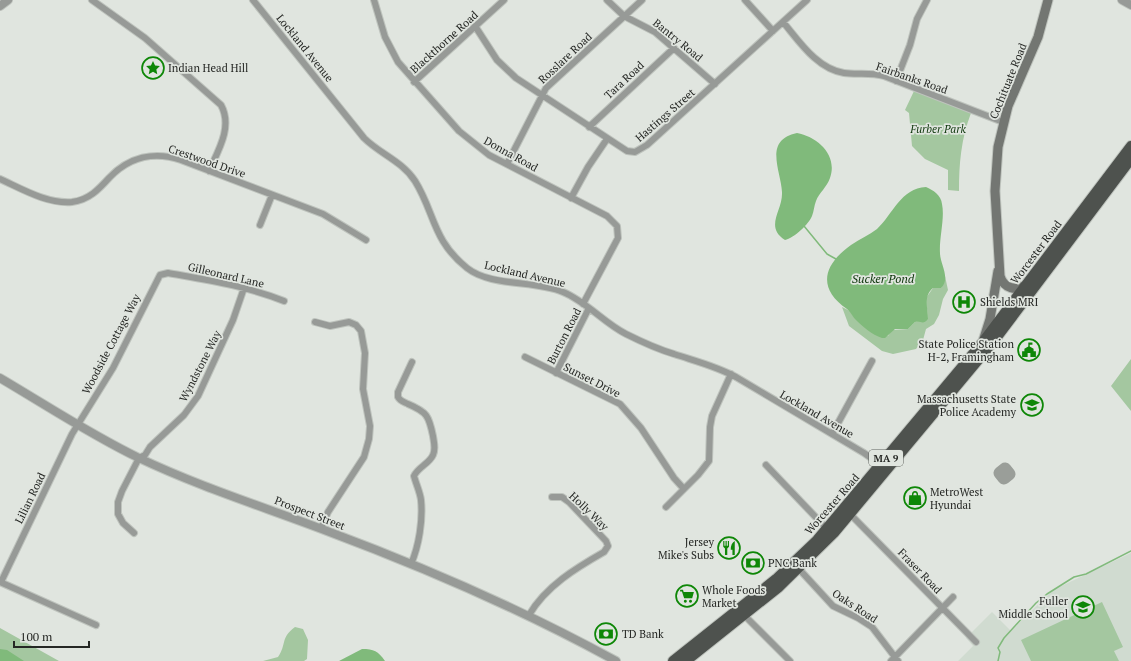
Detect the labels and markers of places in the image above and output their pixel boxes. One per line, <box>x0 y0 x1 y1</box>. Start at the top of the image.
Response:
place icon: Indian Head Hill <box>140 55 166 81</box>
place label: Indian Head Hill <box>168 61 248 75</box>
hospital icon: Shields MRI <box>951 289 977 315</box>
place label: Shields MRI <box>980 295 1039 309</box>
place label: State Police Station H-2, Framingham <box>919 337 1014 364</box>
public building icon: State Police Station H-2, Framingham <box>1016 337 1042 363</box>
place label: Massachusetts State Police Academy <box>917 392 1016 419</box>
school or university icon: Massachusetts State Police Academy <box>1019 392 1045 418</box>
shop icon: MetroWest Hyundai <box>902 485 928 511</box>
place label: MetroWest Hyundai <box>930 485 983 512</box>
place label: Jersey Mike's Subs <box>658 535 714 562</box>
restaurant icon: Jersey Mike's Subs <box>716 535 742 561</box>
bank icon: PNC Bank <box>740 550 766 576</box>
place label: PNC Bank <box>768 556 817 570</box>
supermarket icon: Whole Foods Market <box>674 583 700 609</box>
place label: Whole Foods Market <box>702 583 766 610</box>
place label: Fuller Middle School <box>998 594 1069 621</box>
school or university icon: Fuller Middle School <box>1070 594 1096 620</box>
bank icon: TD Bank <box>593 621 619 647</box>
place label: TD Bank <box>622 627 664 641</box>

